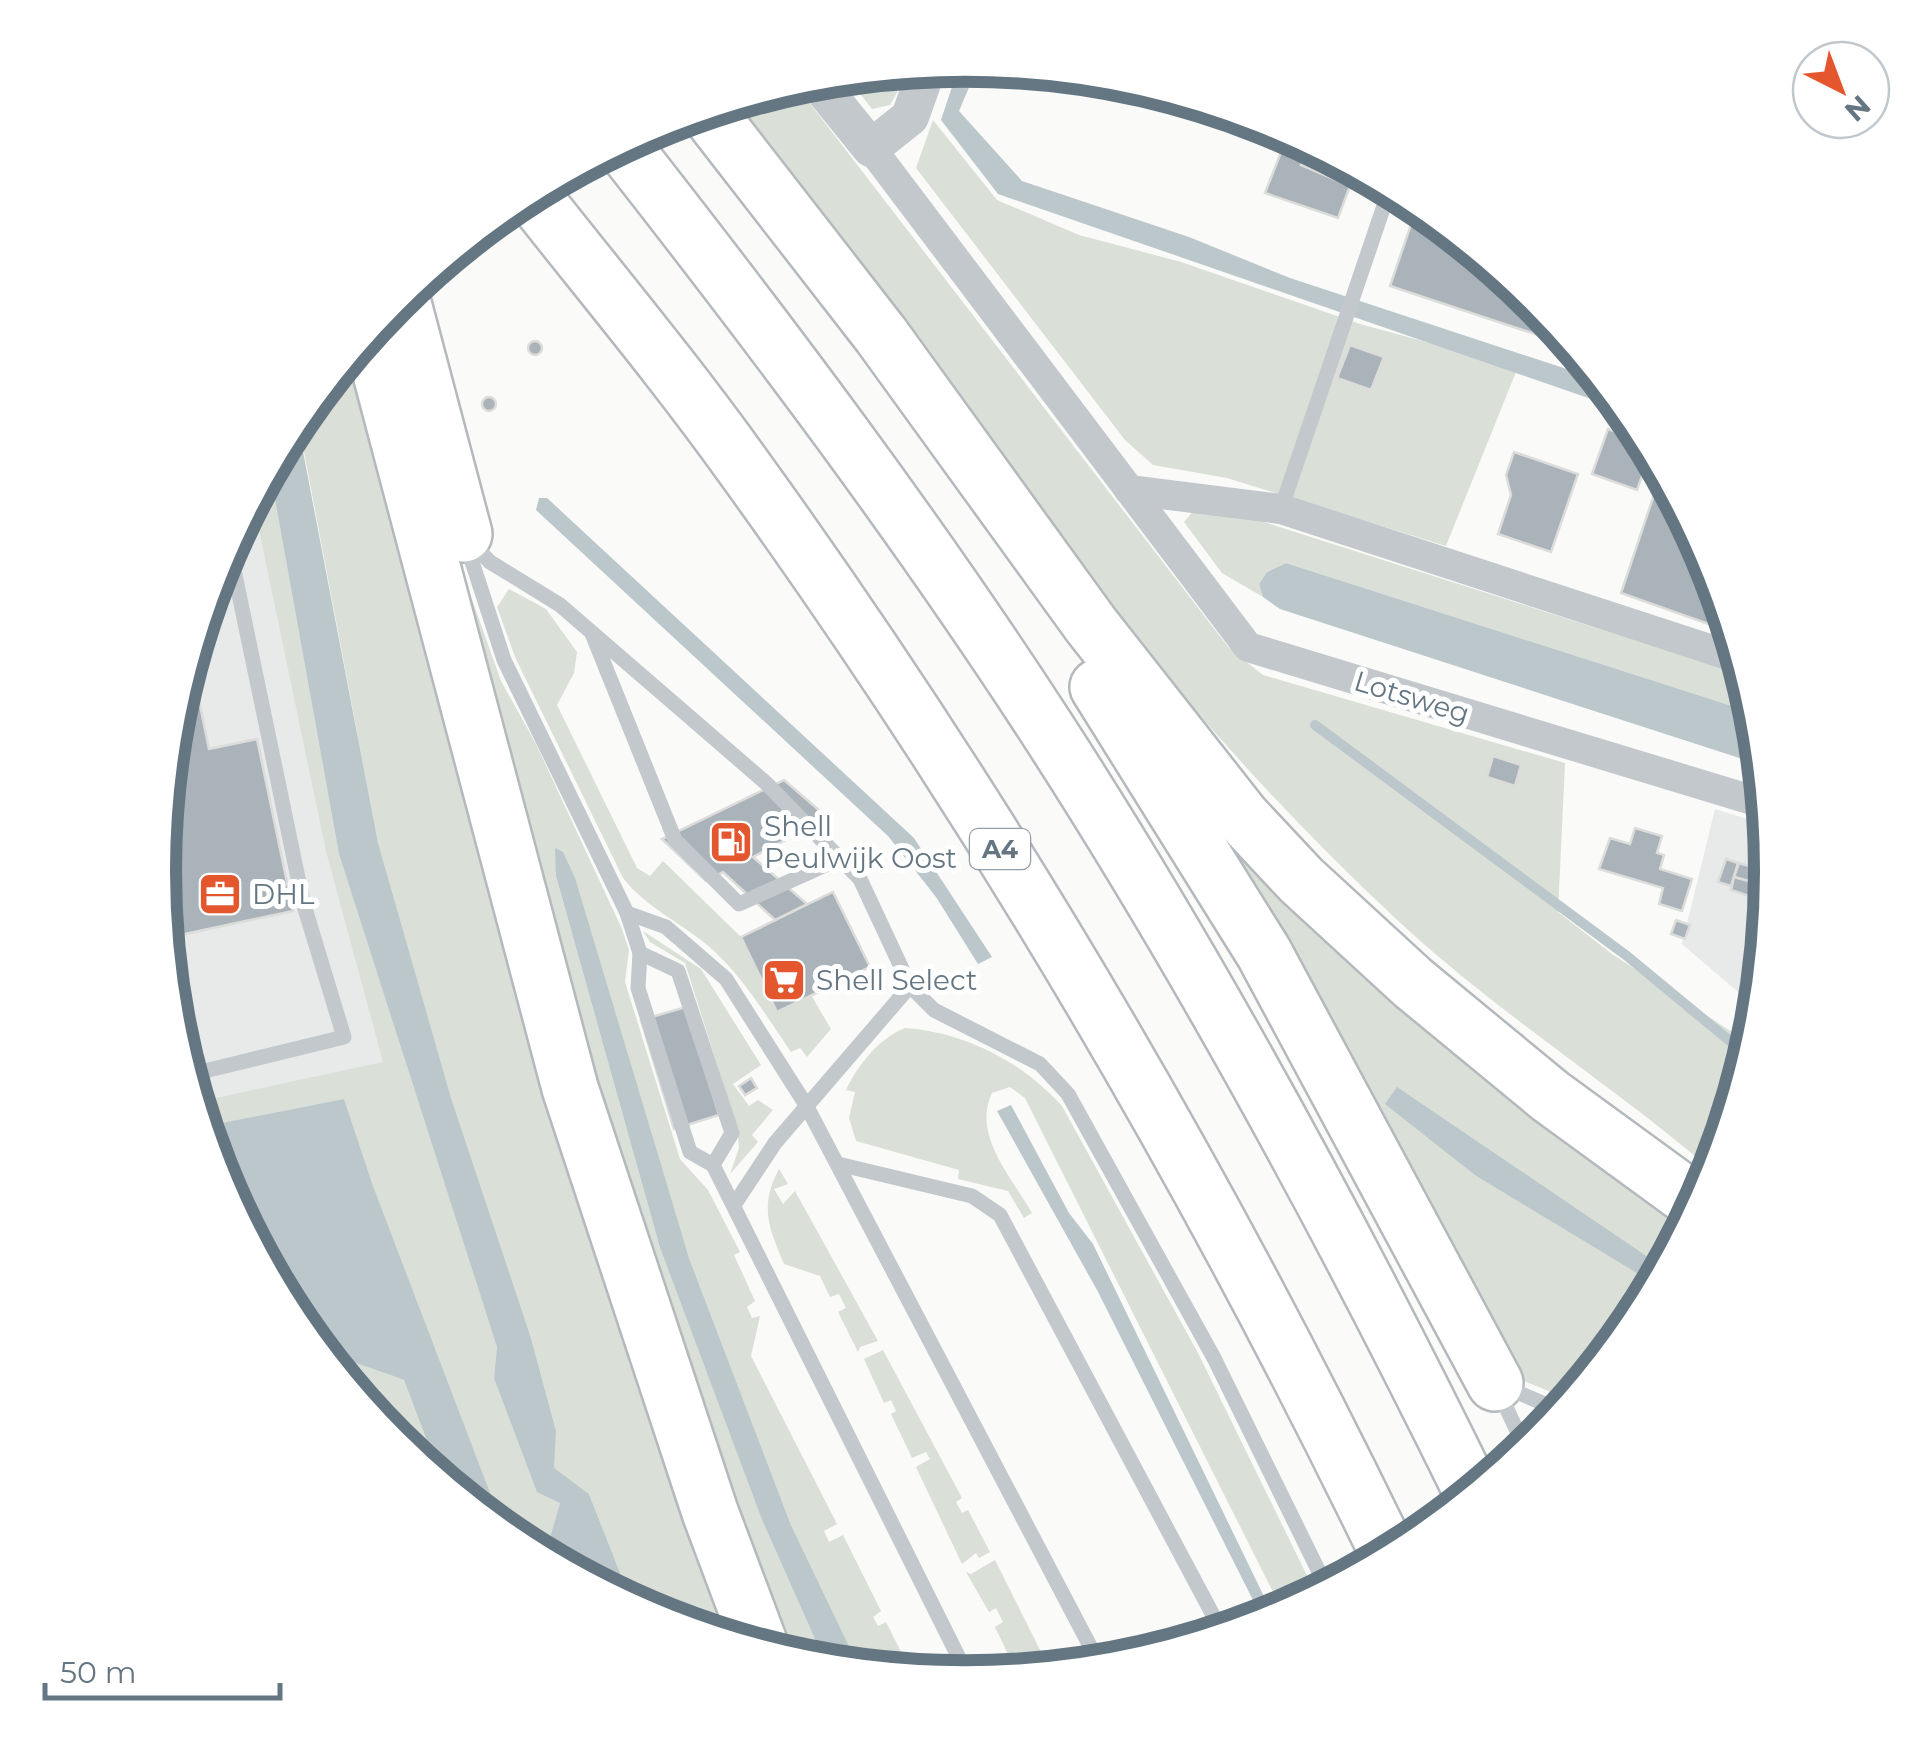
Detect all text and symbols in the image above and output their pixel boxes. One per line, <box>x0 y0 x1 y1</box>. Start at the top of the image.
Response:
north arrow <box>1791 40 1891 140</box>
text: N <box>1838 88 1878 129</box>
street label: Lotsweg <box>1350 663 1474 731</box>
place label: Shell Peulwijk Oost <box>764 809 957 875</box>
fuel station icon: Shell Peulwijk Oost <box>708 819 754 865</box>
road number: A4 <box>970 829 1030 869</box>
office icon: DHL <box>197 871 243 917</box>
place label: DHL <box>252 877 315 911</box>
supermarket icon: Shell Select <box>761 957 807 1003</box>
place label: Shell Select <box>816 963 977 997</box>
scale bar <box>45 1638 280 1700</box>
text: 50 m <box>60 1654 137 1691</box>

